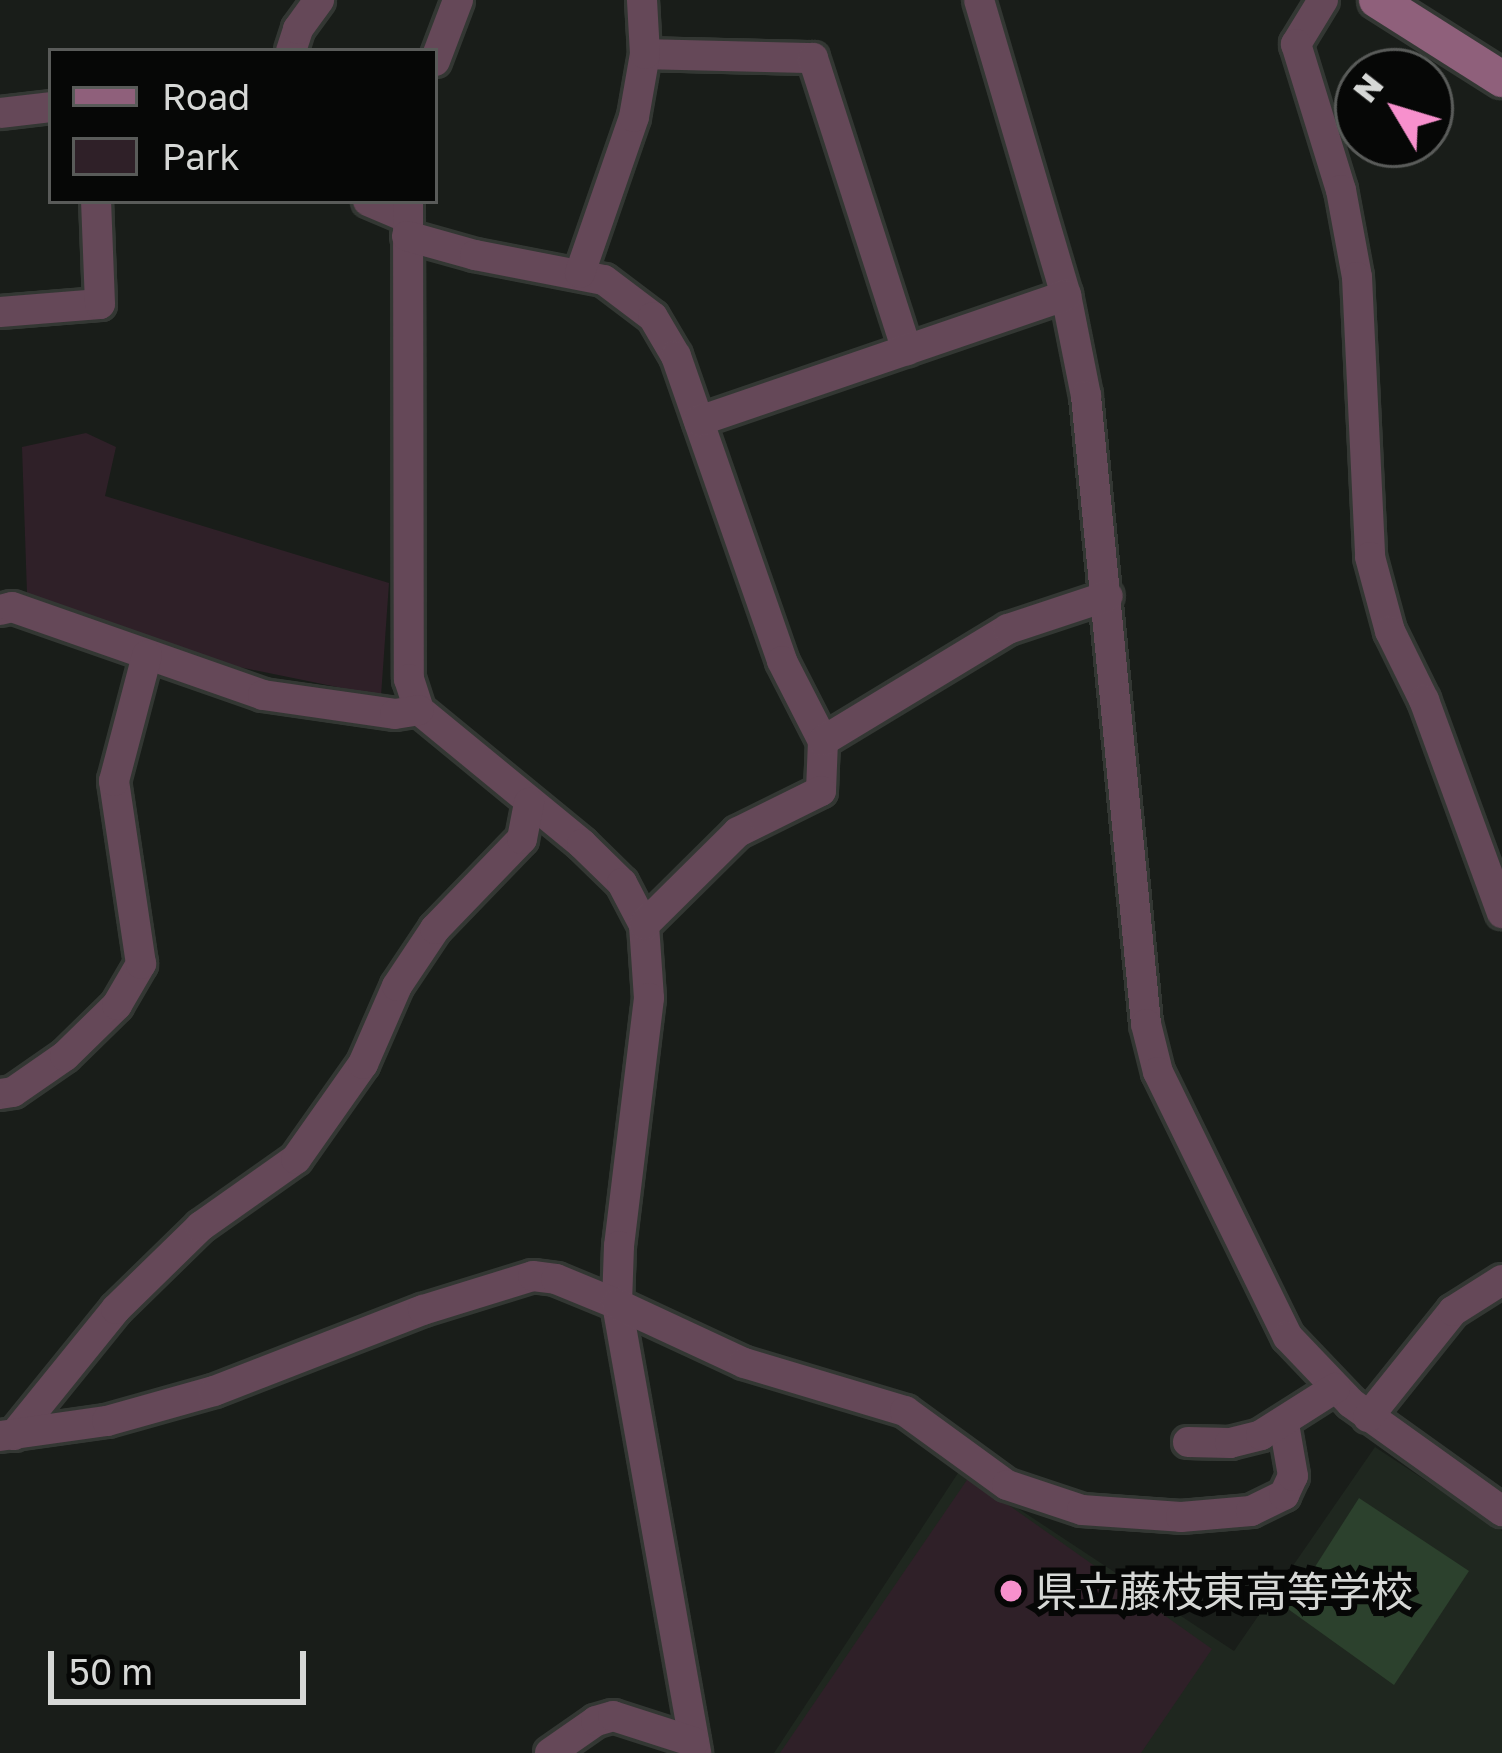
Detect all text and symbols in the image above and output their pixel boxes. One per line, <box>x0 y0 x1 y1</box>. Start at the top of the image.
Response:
legend <box>48 48 438 204</box>
north arrow <box>1334 48 1454 168</box>
text: N <box>1345 65 1391 109</box>
text: Road <box>162 75 250 118</box>
text: Park <box>162 135 240 178</box>
place label: 県立藤枝東高等学校 <box>1035 1566 1413 1616</box>
marker: 県立藤枝東高等学校 <box>998 1578 1024 1604</box>
scale bar <box>54 1627 312 1701</box>
text: 50 m <box>69 1650 153 1693</box>

